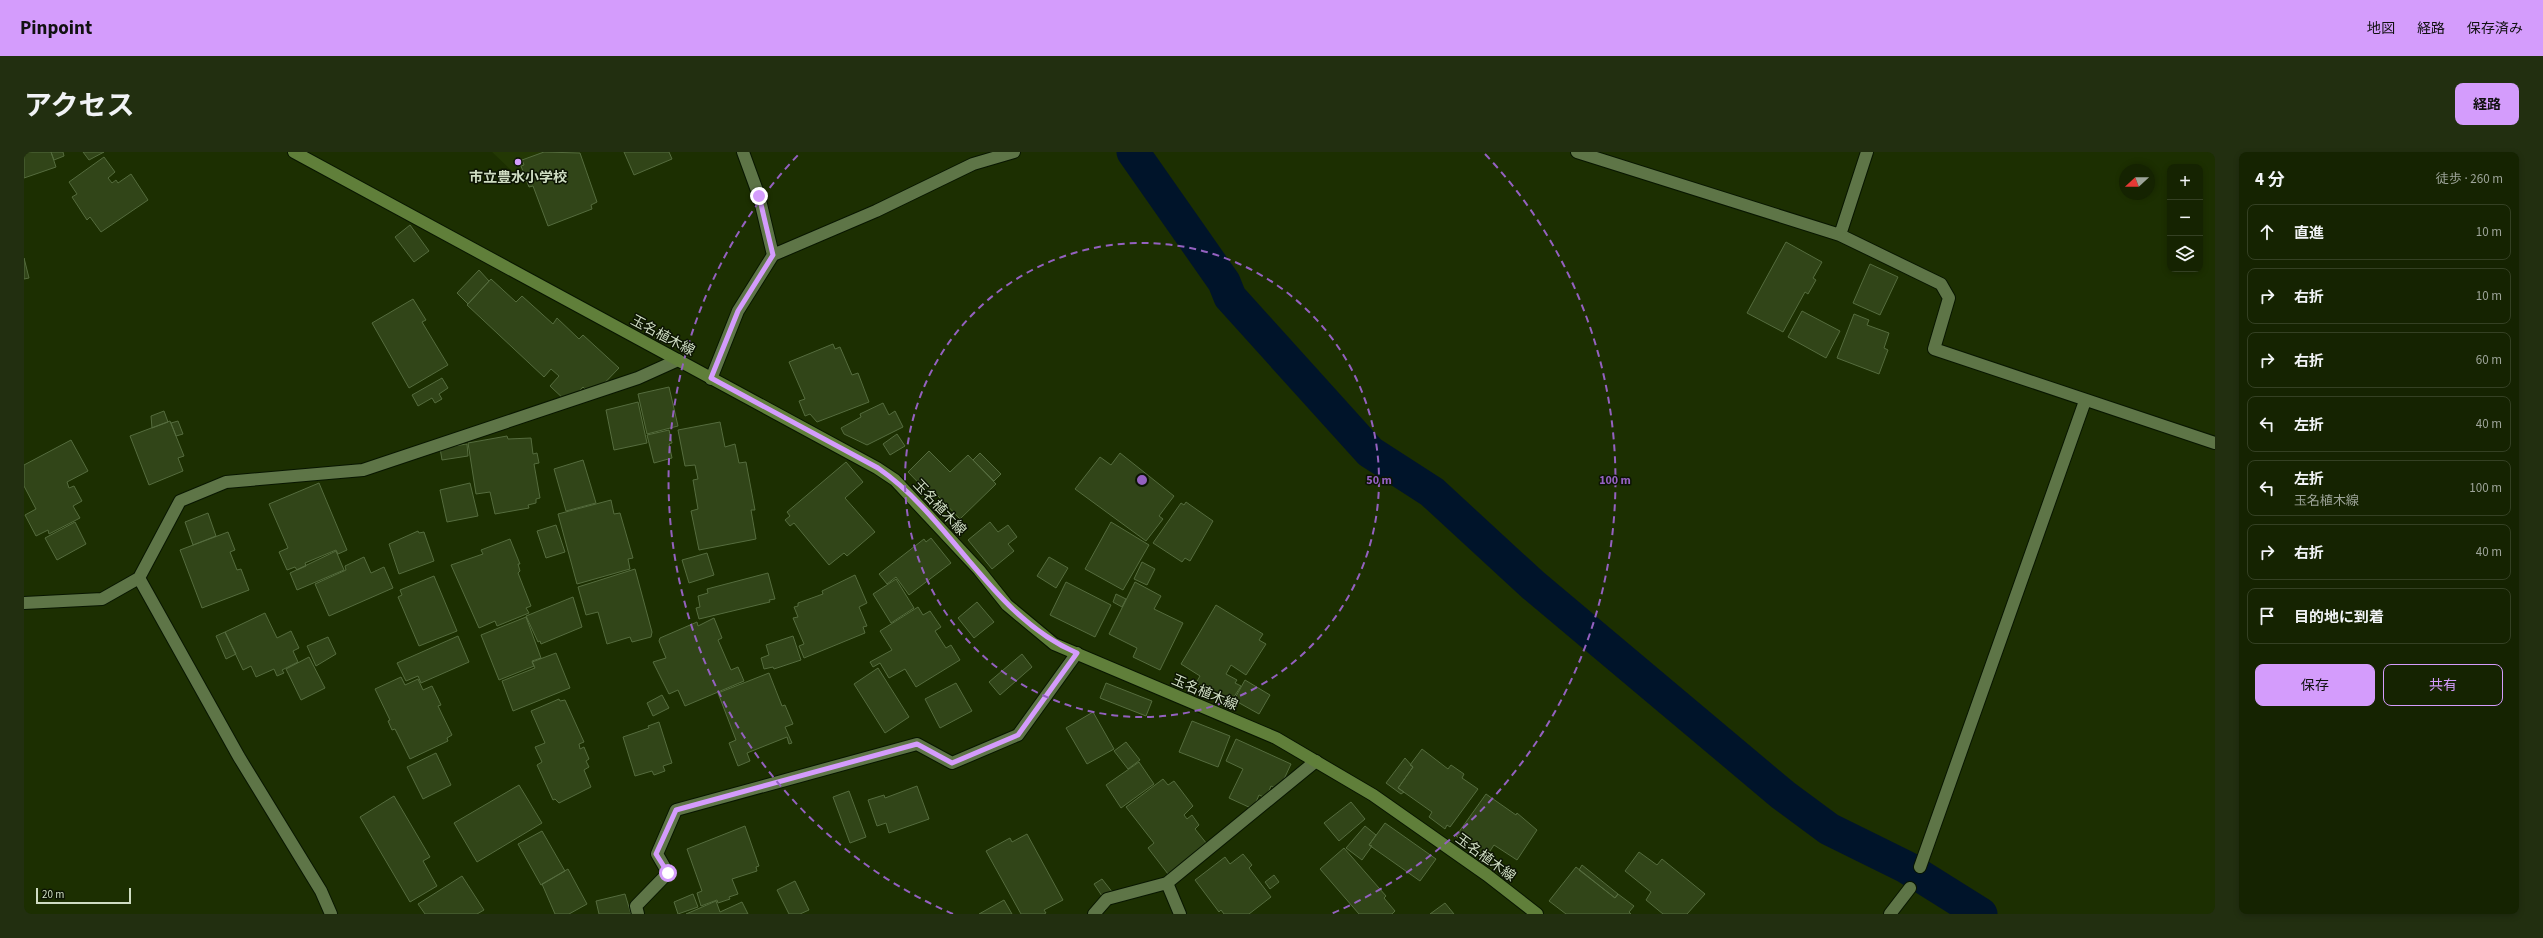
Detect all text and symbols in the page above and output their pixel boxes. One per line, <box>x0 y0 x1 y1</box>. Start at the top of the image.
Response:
text: Pinpoint <box>20 15 92 42</box>
text: 地図 <box>2367 19 2395 39</box>
text: 経路 <box>2417 19 2445 39</box>
text: 保存済み <box>2467 19 2523 39</box>
button: 経路 <box>2455 83 2519 125</box>
text: アクセス <box>24 86 135 126</box>
marker: 市立豊水小学校 <box>513 157 523 167</box>
north arrow <box>2119 164 2155 200</box>
map controls <box>2167 164 2203 272</box>
button: + <box>2167 164 2203 200</box>
place label: 市立豊水小学校 <box>469 168 567 188</box>
text: 4 分 <box>2255 168 2284 192</box>
text: 徒歩 · 260 m <box>2436 170 2503 188</box>
route end <box>750 187 768 205</box>
button: − <box>2167 200 2203 236</box>
icon: ahead <box>2256 221 2278 243</box>
text: 直進 <box>2294 223 2324 244</box>
text: 10 m <box>2476 223 2502 241</box>
button: layers <box>2167 236 2203 272</box>
icon: right <box>2256 285 2278 307</box>
text: 右折 <box>2294 287 2324 308</box>
text: 10 m <box>2476 287 2502 305</box>
street label: 玉名植木線 <box>627 311 698 361</box>
icon: right <box>2256 349 2278 371</box>
text: 右折 <box>2294 351 2324 372</box>
text: 60 m <box>2476 351 2502 369</box>
icon: left <box>2256 413 2278 435</box>
text: 左折 <box>2294 415 2324 436</box>
text: 40 m <box>2476 415 2502 433</box>
text: 左折 <box>2294 469 2324 490</box>
text: 50 m <box>1366 472 1392 489</box>
text: 100 m <box>1599 472 1631 489</box>
centre of rings <box>1135 473 1149 487</box>
street label: 玉名植木線 <box>908 475 970 540</box>
icon: left <box>2256 477 2278 499</box>
text: 100 m <box>2469 479 2502 497</box>
text: 玉名植木線 <box>2294 492 2359 510</box>
icon: right <box>2256 541 2278 563</box>
text: 右折 <box>2294 543 2324 564</box>
text: 40 m <box>2476 543 2502 561</box>
icon: arrive <box>2256 605 2278 627</box>
text: 目的地に到着 <box>2294 607 2384 628</box>
button: 保存 <box>2255 664 2375 706</box>
button: 共有 <box>2383 664 2503 706</box>
street label: 玉名植木線 <box>1168 670 1241 716</box>
street label: 玉名植木線 <box>1451 829 1520 886</box>
route start <box>659 864 677 882</box>
scale bar <box>36 886 131 905</box>
text: 20 m <box>42 887 64 902</box>

